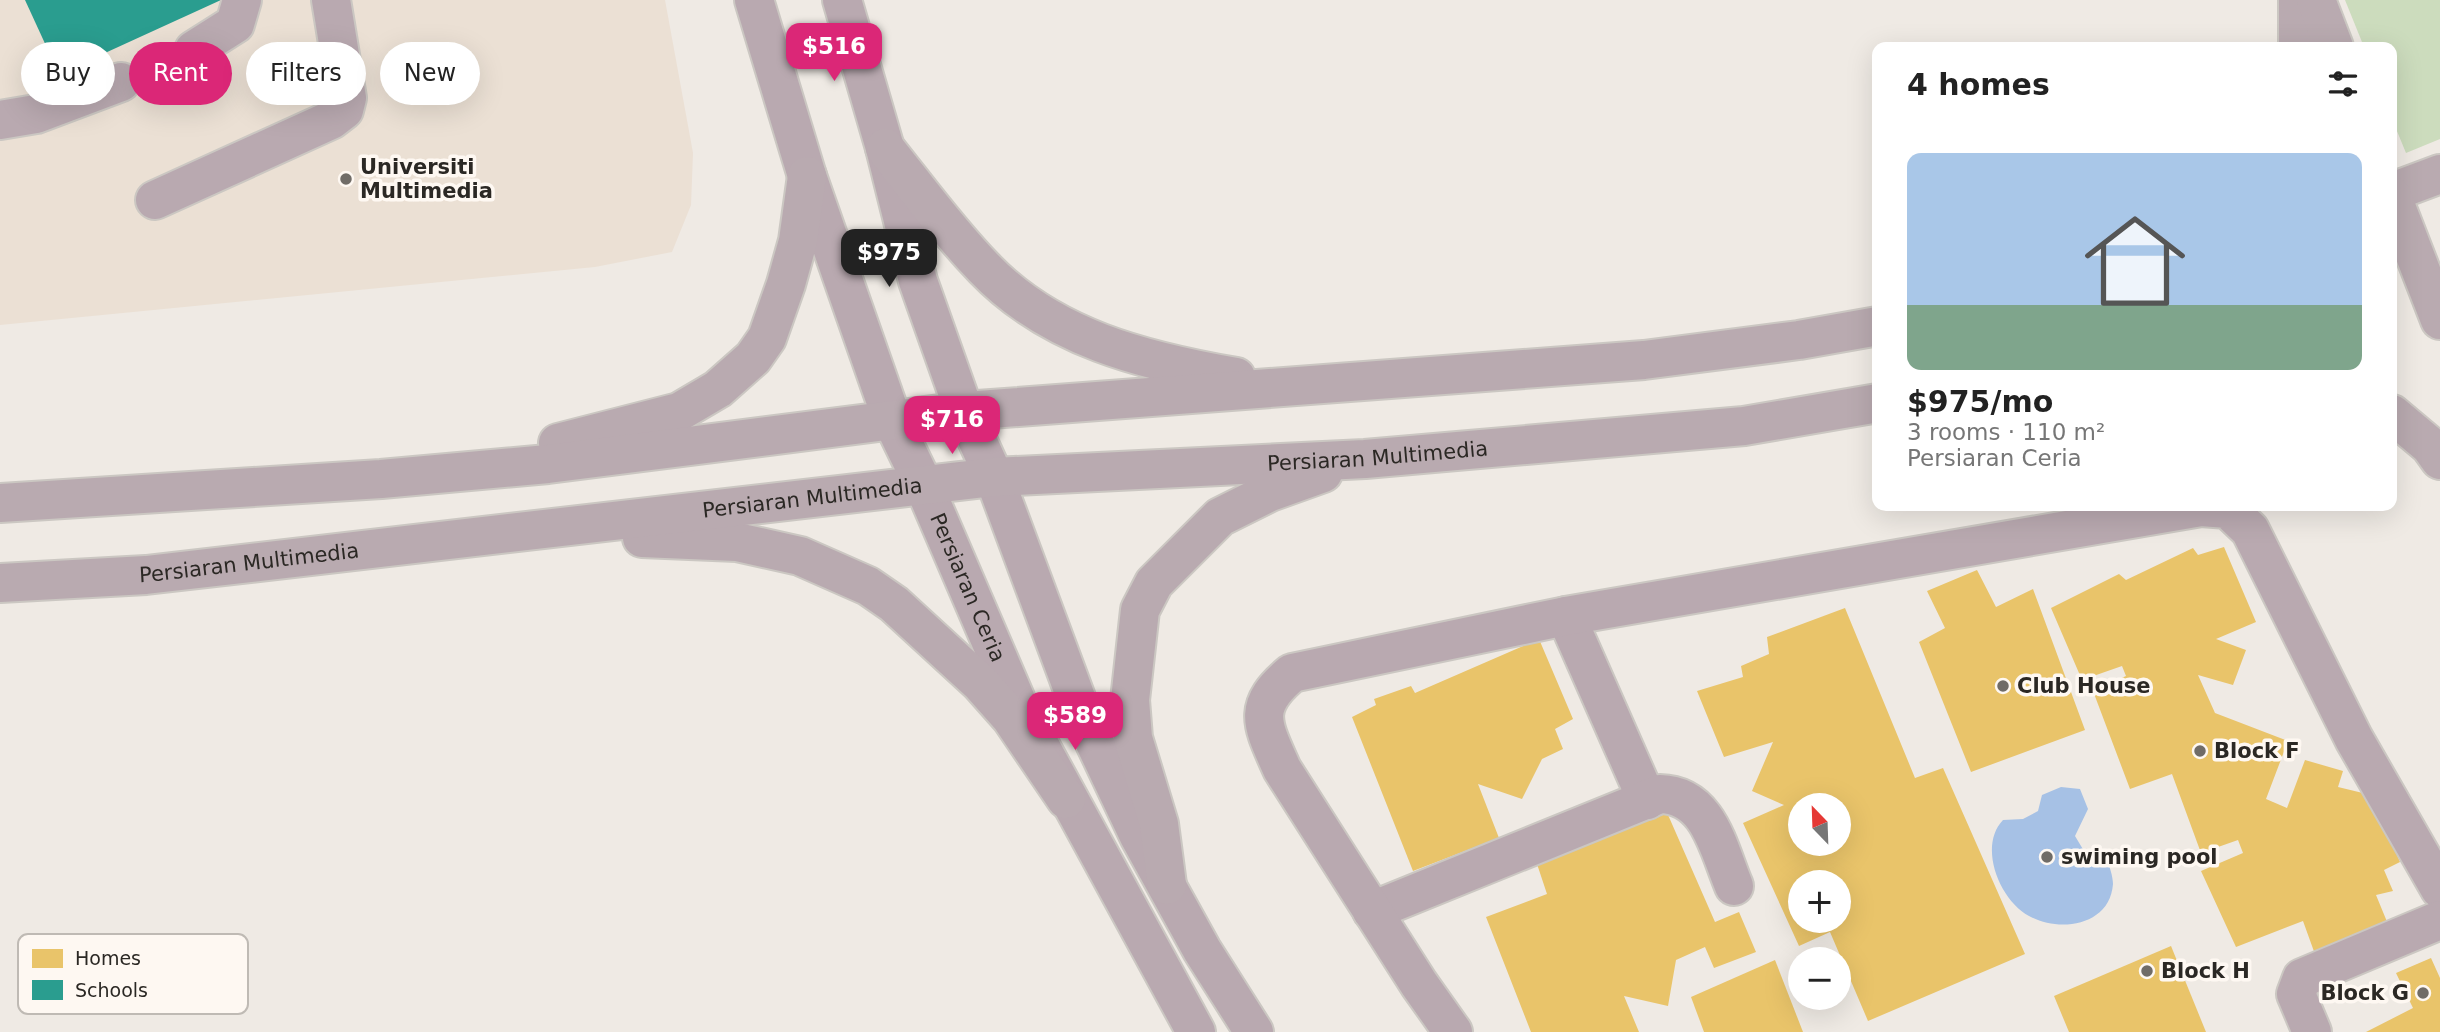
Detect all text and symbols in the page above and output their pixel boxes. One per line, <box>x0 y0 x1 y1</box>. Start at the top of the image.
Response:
pin: $516 <box>793 24 875 83</box>
text: $516 <box>802 33 866 59</box>
chip: Buy <box>21 42 115 105</box>
chip: Rent <box>129 42 232 105</box>
chip: Filters <box>246 42 366 105</box>
chip: New <box>380 42 480 105</box>
icon: filters <box>2324 65 2362 103</box>
text: 4 homes <box>1907 67 2050 102</box>
place label: Universiti Multimedia <box>360 155 493 203</box>
marker: Universiti Multimedia <box>338 171 354 187</box>
icon: home <box>2072 198 2198 324</box>
pin: $975 <box>848 230 930 289</box>
text: $975 <box>857 239 921 265</box>
text: $975/mo <box>1907 384 2053 419</box>
pin: $716 <box>911 396 993 456</box>
text: $716 <box>920 406 984 432</box>
text: 3 rooms · 110 m² <box>1907 419 2105 445</box>
street label: Persiaran Multimedia <box>1266 436 1489 476</box>
text: Persiaran Ceria <box>1907 445 2082 471</box>
street label: Persiaran Multimedia <box>701 473 924 523</box>
street label: Persiaran Ceria <box>925 509 1010 666</box>
street label: Persiaran Multimedia <box>138 538 360 587</box>
place label: Club House <box>2017 674 2151 698</box>
marker: Club House <box>1995 678 2011 694</box>
pin: $589 <box>1034 692 1116 752</box>
text: $589 <box>1043 702 1107 728</box>
place label: Block F <box>2214 739 2300 763</box>
marker: Block F <box>2192 743 2208 759</box>
north arrow <box>1788 793 1852 856</box>
map controls <box>1788 793 1851 1010</box>
place label: swiming pool <box>2061 845 2218 869</box>
marker: swiming pool <box>2039 849 2055 865</box>
button: + <box>1788 870 1851 933</box>
legend <box>18 934 248 1014</box>
text: Homes <box>75 947 141 969</box>
button: − <box>1788 947 1851 1010</box>
place label: Block H <box>2161 959 2250 983</box>
marker: Block H <box>2139 963 2155 979</box>
text: Schools <box>75 979 148 1001</box>
place label: Block G <box>2320 981 2409 1005</box>
marker: Block G <box>2415 985 2431 1001</box>

